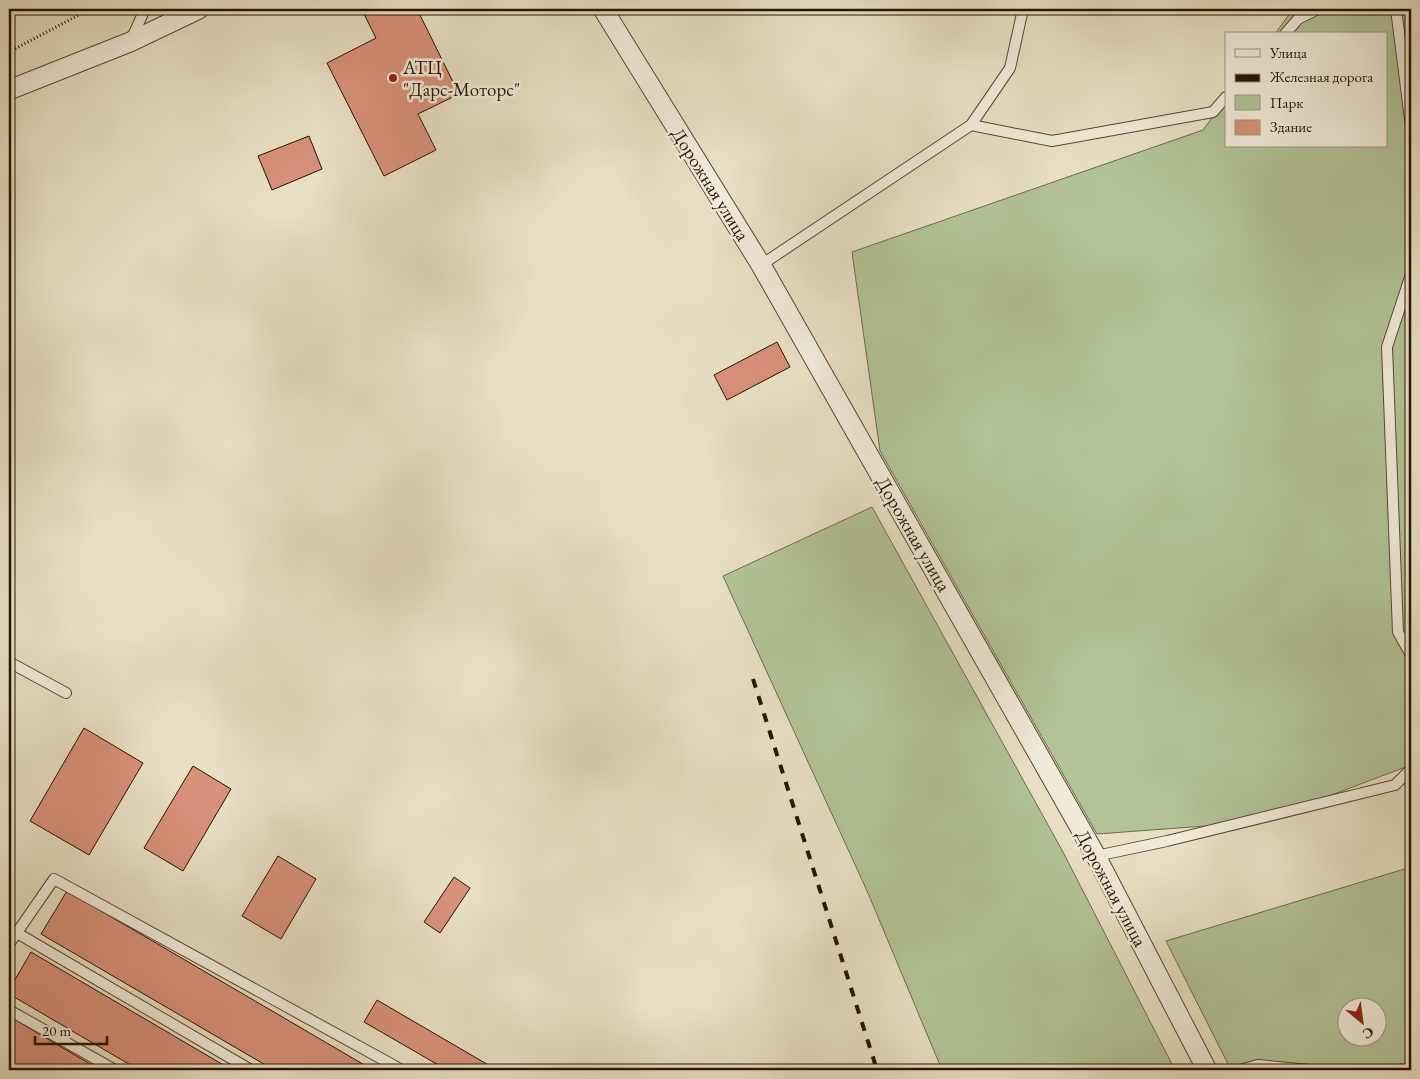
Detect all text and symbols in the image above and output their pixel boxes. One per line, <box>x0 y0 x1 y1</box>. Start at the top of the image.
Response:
legend <box>1225 32 1388 148</box>
text: Улица <box>1269 43 1307 62</box>
place label: АТЦ "Дарс-Моторс" <box>402 55 520 102</box>
text: Железная дорога <box>1269 67 1373 86</box>
marker: АТЦ "Дарс-Моторс" <box>387 72 399 84</box>
text: Парк <box>1270 93 1303 112</box>
text: Здание <box>1270 117 1312 136</box>
street label: Дорожная улица <box>666 123 756 246</box>
street label: Дорожная улица <box>870 472 957 597</box>
street label: Дорожная улица <box>1070 825 1153 951</box>
north arrow <box>1338 996 1388 1046</box>
scale bar <box>35 1014 108 1046</box>
text: 20 m <box>42 1021 71 1040</box>
text: С <box>1360 1023 1377 1044</box>

